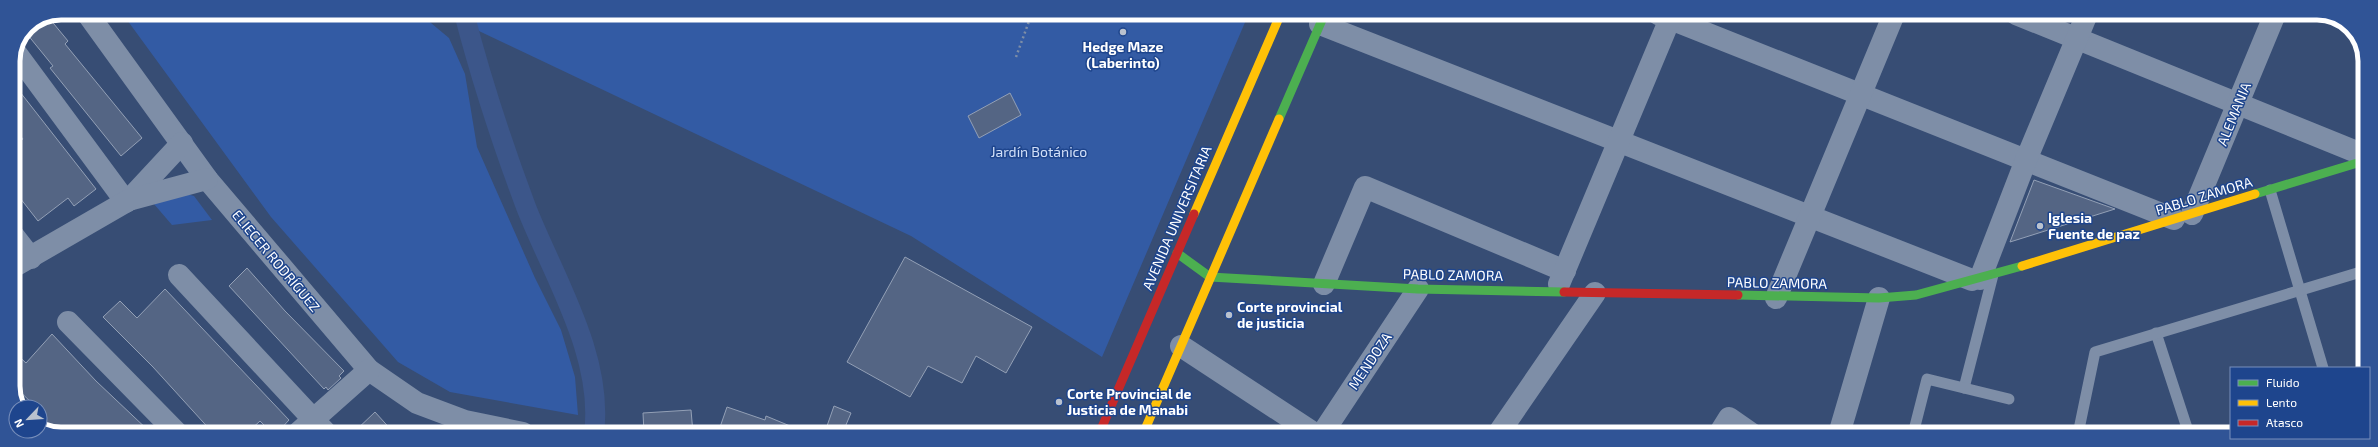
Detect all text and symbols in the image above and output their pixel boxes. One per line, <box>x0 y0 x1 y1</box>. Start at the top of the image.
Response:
marker: Hedge Maze (Laberinto) <box>1118 27 1128 37</box>
place label: Hedge Maze (Laberinto) <box>1083 38 1164 71</box>
street label: ALEMANIA <box>2213 79 2254 148</box>
park label: Jardín Botánico <box>991 143 1087 160</box>
street label: AVENIDA UNIVERSITARIA <box>1138 143 1215 293</box>
street label: PABLO ZAMORA <box>2153 173 2255 218</box>
street label: ELIECER RODRÍGUEZ <box>229 206 324 315</box>
place label: Iglesia Fuente de paz <box>2048 209 2140 242</box>
marker: Iglesia Fuente de paz <box>2035 221 2045 231</box>
street label: PABLO ZAMORA <box>1403 265 1504 284</box>
street label: PABLO ZAMORA <box>1727 273 1828 292</box>
place label: Corte provincial de justicia <box>1237 298 1343 331</box>
marker: Corte provincial de justicia <box>1224 310 1234 320</box>
street label: MENDOZA <box>1344 329 1395 392</box>
legend <box>2230 367 2370 439</box>
text: Fluido <box>2266 375 2300 389</box>
place label: Corte Provincial de Justicia de Manabi <box>1067 385 1192 418</box>
text: Lento <box>2266 395 2297 409</box>
marker: Corte Provincial de Justicia de Manabi <box>1054 397 1064 407</box>
north arrow <box>8 399 48 439</box>
text: Atasco <box>2266 415 2303 429</box>
text: N <box>11 417 26 430</box>

